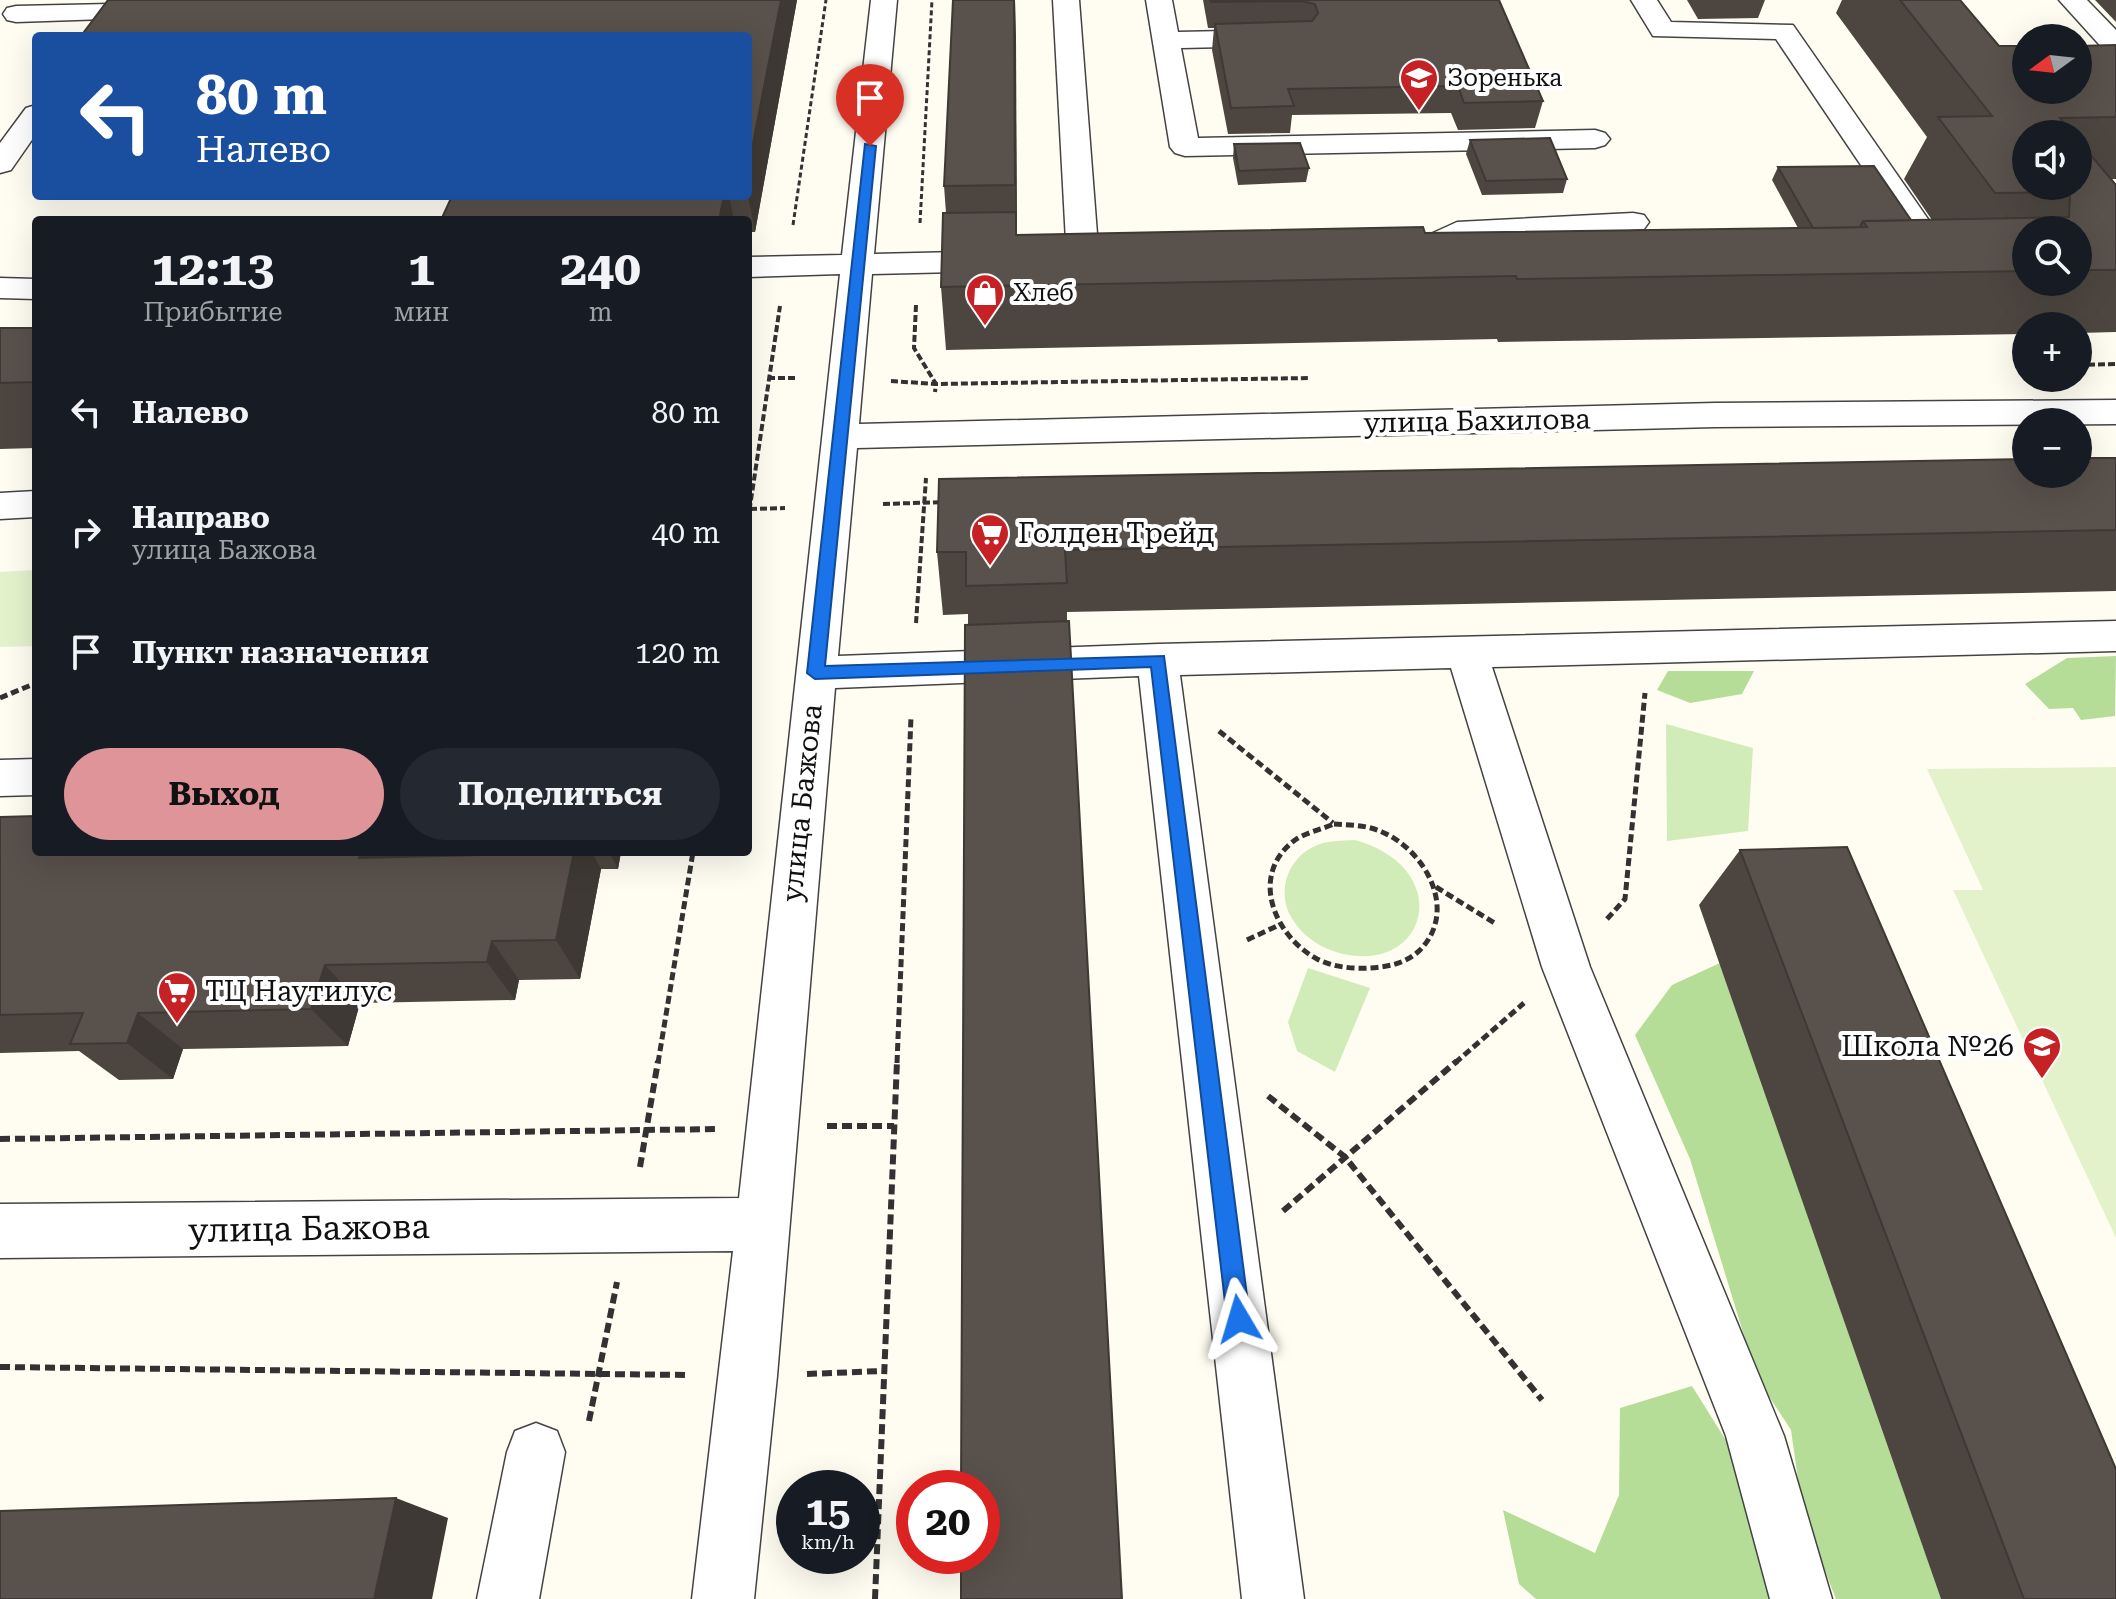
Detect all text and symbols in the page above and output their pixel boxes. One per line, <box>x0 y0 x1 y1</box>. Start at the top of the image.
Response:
north arrow <box>2012 24 2092 104</box>
map controls <box>2012 24 2092 488</box>
school or university icon: Зоренька <box>1398 57 1440 112</box>
text: 80 m <box>196 62 327 128</box>
icon: left <box>64 64 168 168</box>
pin <box>836 64 904 146</box>
place label: Зоренька <box>1447 64 1562 92</box>
icon: arrive <box>848 76 892 120</box>
button: sound <box>2012 120 2092 200</box>
text: Налево <box>196 129 331 171</box>
button: search <box>2012 216 2092 296</box>
text: 12:13 <box>152 241 274 297</box>
text: 1 <box>408 241 435 297</box>
text: 240 <box>560 241 641 297</box>
shop icon: Хлеб <box>964 272 1006 327</box>
place label: Хлеб <box>1013 279 1074 307</box>
text: Прибытие <box>143 297 283 327</box>
text: мин <box>394 297 449 327</box>
text: m <box>589 297 612 327</box>
button: + <box>2012 312 2092 392</box>
icon: left <box>64 390 108 434</box>
text: Налево <box>132 395 249 430</box>
text: 80 m <box>651 395 720 430</box>
street label: улица Бахилова <box>1363 403 1591 439</box>
button: − <box>2012 408 2092 488</box>
text: Направо <box>132 500 270 535</box>
icon: right <box>64 510 108 554</box>
supermarket icon: Голден Трейд <box>969 512 1011 567</box>
text: 40 m <box>651 515 720 550</box>
place label: Голден Трейд <box>1018 517 1215 550</box>
text: улица Бажова <box>132 535 317 565</box>
icon: arrive <box>64 630 108 674</box>
text: Пункт назначения <box>132 635 429 670</box>
text: 120 m <box>635 635 720 670</box>
street label: улица Бажова <box>775 702 829 904</box>
button: Выход <box>64 748 384 840</box>
button: Поделиться <box>400 748 720 840</box>
supermarket icon: ТЦ Наутилус <box>156 970 198 1025</box>
place label: ТЦ Наутилус <box>205 975 392 1008</box>
school or university icon: Школа №26 <box>2021 1025 2063 1080</box>
place label: Школа №26 <box>1841 1030 2014 1063</box>
street label: улица Бажова <box>188 1206 430 1250</box>
position arrow <box>1197 1277 1281 1361</box>
speed limit sign: 20 <box>896 1470 1000 1574</box>
text: 15 <box>806 1488 850 1535</box>
text: km/h <box>801 1530 855 1554</box>

